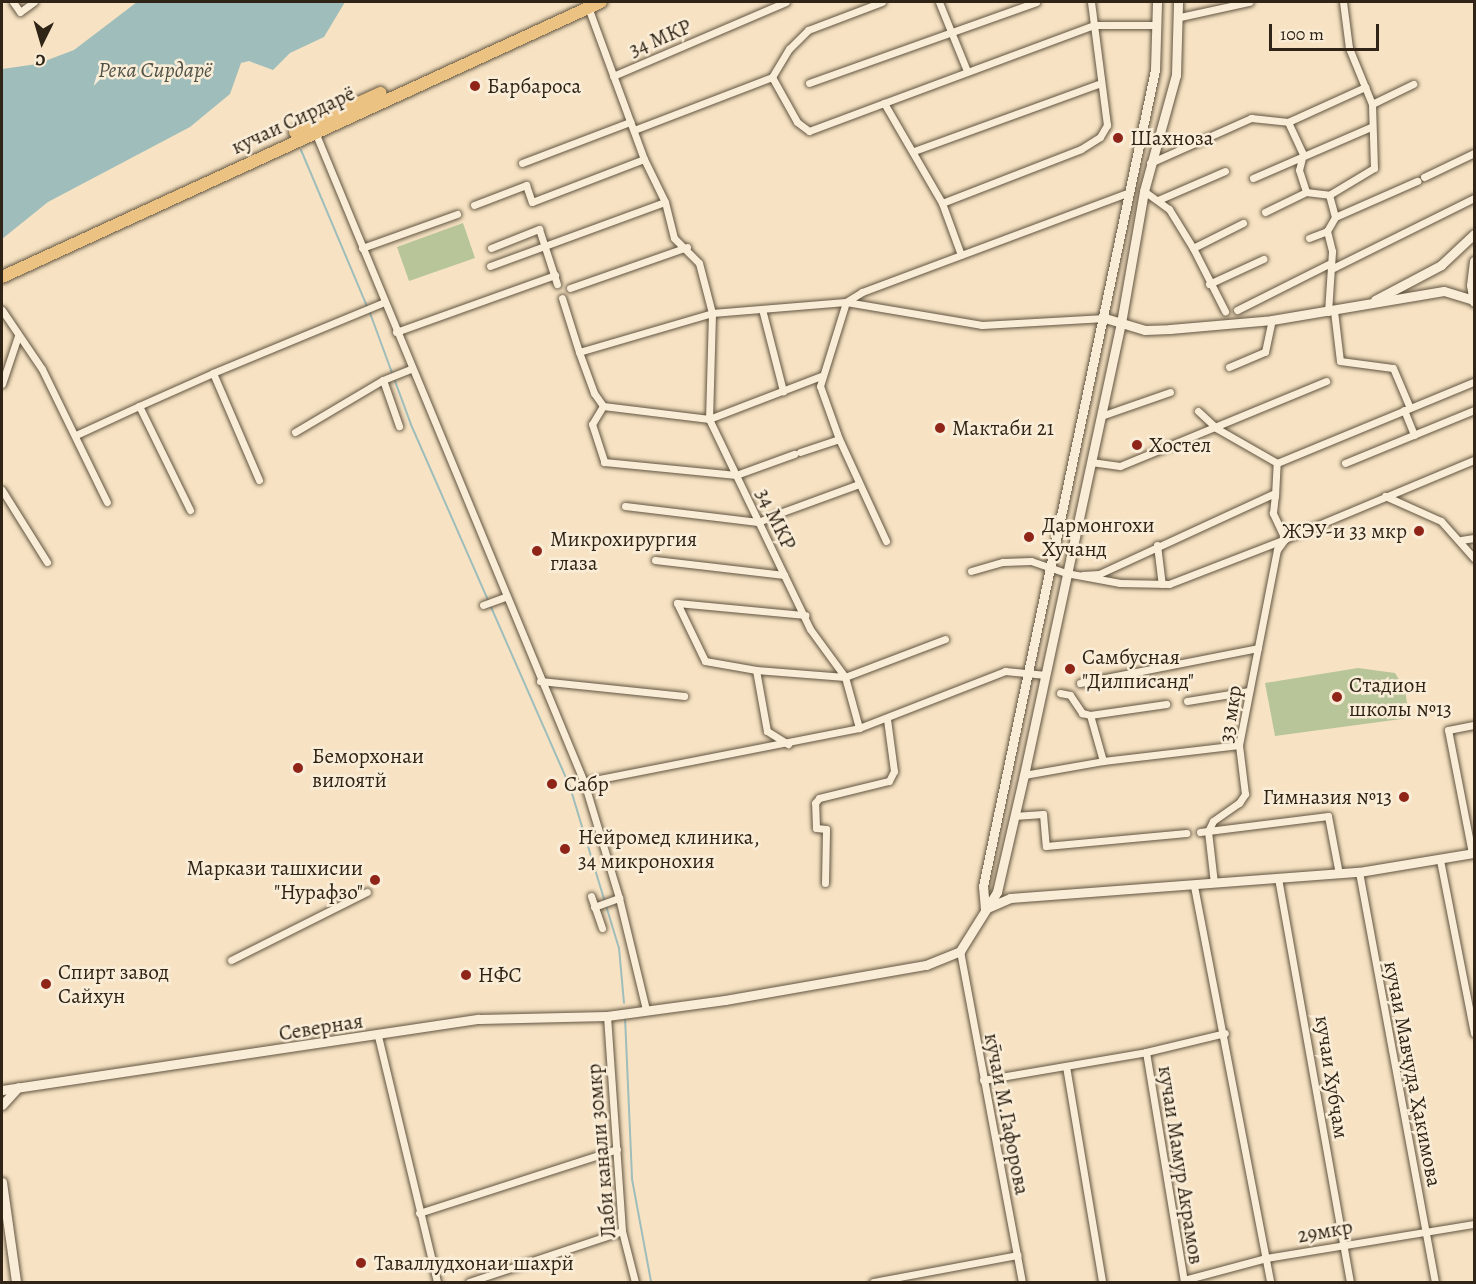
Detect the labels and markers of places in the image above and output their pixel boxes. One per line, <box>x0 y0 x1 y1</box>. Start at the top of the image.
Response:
place label: Барбароса <box>487 73 581 99</box>
marker: Барбароса <box>468 79 482 93</box>
place label: Шахноза <box>1130 125 1213 151</box>
marker: Шахноза <box>1111 131 1125 145</box>
place label: Мактаби 21 <box>952 415 1054 441</box>
marker: Мактаби 21 <box>933 421 947 435</box>
place label: Хостел <box>1149 432 1211 458</box>
marker: Хостел <box>1130 438 1144 452</box>
place label: Дармонгохи Хучанд <box>1042 512 1155 562</box>
place label: ЖЭУ-и 33 мкр <box>1282 518 1407 544</box>
marker: ЖЭУ-и 33 мкр <box>1412 524 1426 538</box>
place label: Микрохирургия глаза <box>550 526 697 576</box>
marker: Дармонгохи Хучанд <box>1020 528 1038 546</box>
marker: Микрохирургия глаза <box>528 542 546 560</box>
place label: Самбусная "Дилписанд" <box>1082 644 1194 694</box>
marker: Самбусная "Дилписанд" <box>1063 662 1077 676</box>
place label: Стадион школы №13 <box>1349 672 1452 722</box>
marker: Стадион школы №13 <box>1330 690 1344 704</box>
place label: Беморхонаи вилоятй <box>312 743 424 793</box>
marker: Беморхонаи вилоятй <box>289 759 307 777</box>
place label: Сабр <box>564 771 609 797</box>
marker: Сабр <box>545 777 559 791</box>
place label: Гимназия №13 <box>1263 784 1392 810</box>
marker: Гимназия №13 <box>1397 790 1411 804</box>
place label: Нейромед клиника, 34 микронохия <box>578 824 760 874</box>
marker: Нейромед клиника, 34 микронохия <box>556 840 574 858</box>
place label: Маркази ташхисии "Нурафзо" <box>187 855 363 905</box>
marker: Маркази ташхисии "Нурафзо" <box>368 873 382 887</box>
place label: Спирт завод Сайхун <box>58 959 169 1009</box>
place label: НФС <box>478 962 522 988</box>
marker: НФС <box>459 968 473 982</box>
marker: Спирт завод Сайхун <box>39 977 53 991</box>
place label: Таваллудхонаи шахрй <box>374 1250 574 1276</box>
marker: Таваллудхонаи шахрй <box>352 1254 370 1272</box>

